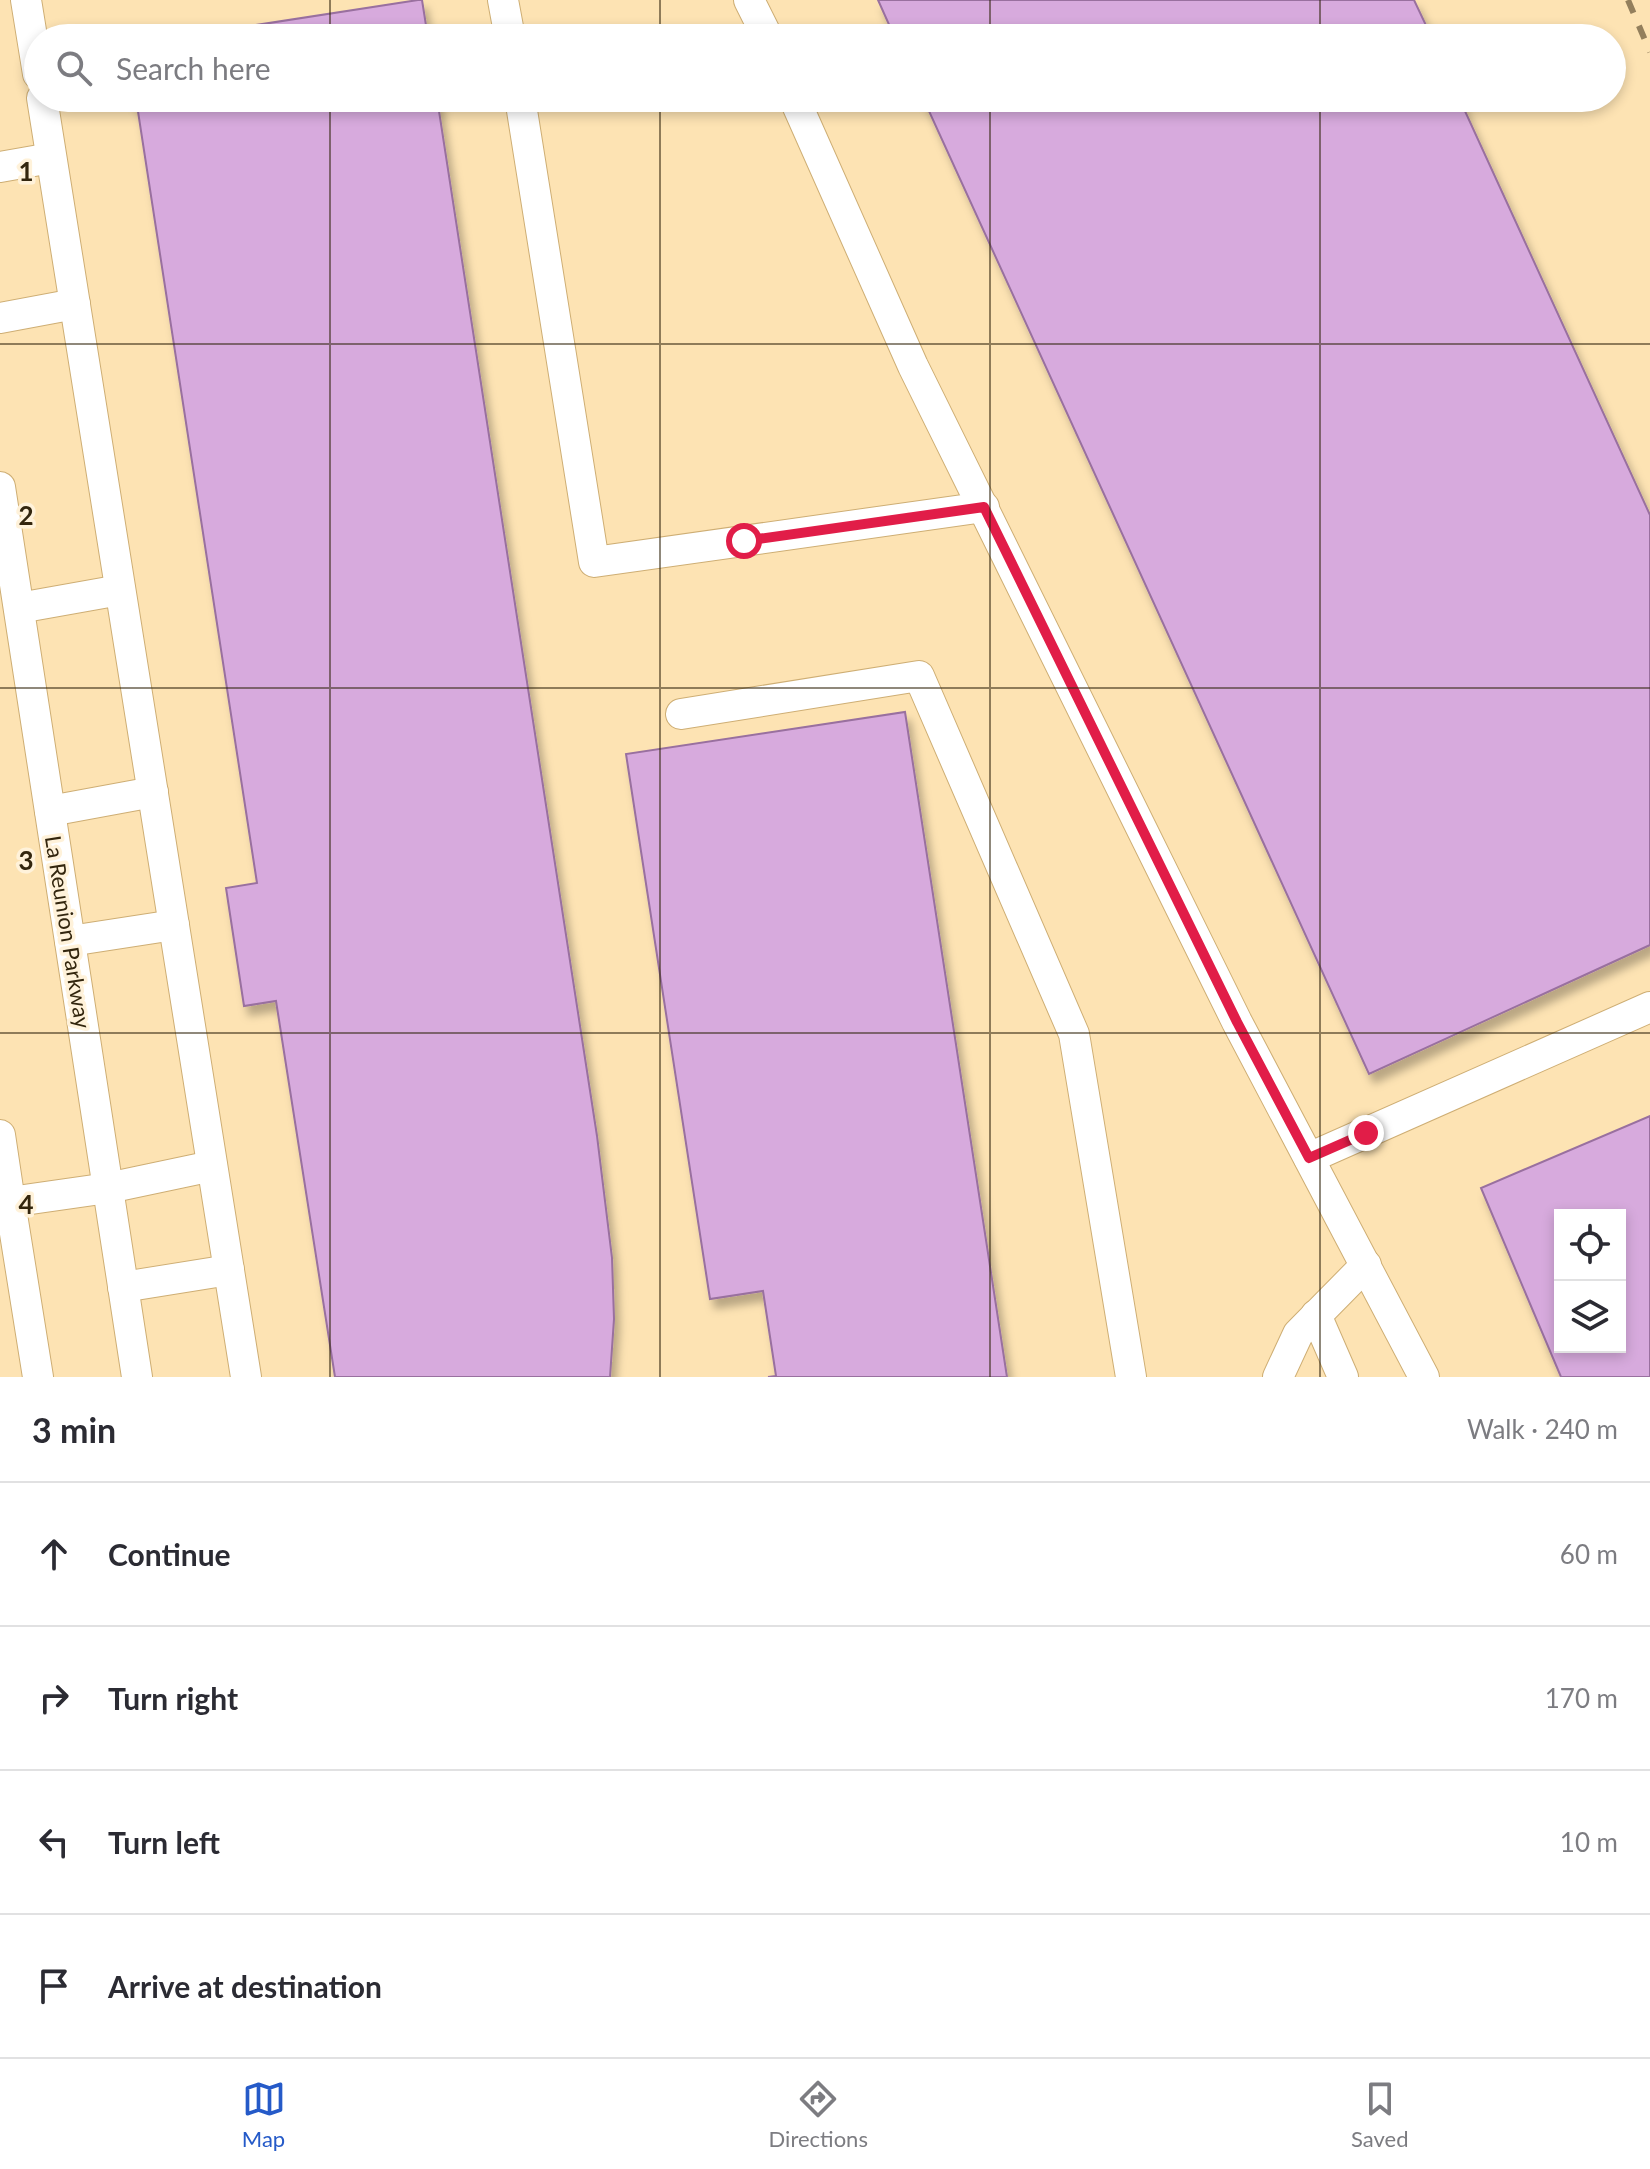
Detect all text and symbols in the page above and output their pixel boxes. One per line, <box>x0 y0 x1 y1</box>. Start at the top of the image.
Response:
search box <box>24 24 1626 112</box>
icon: search <box>52 46 96 90</box>
text: Search here <box>116 50 271 86</box>
text: 1 <box>18 155 34 187</box>
text: 2 <box>18 499 34 531</box>
route start <box>726 523 762 559</box>
street label: La Reunion Parkway <box>40 834 97 1031</box>
text: 3 <box>18 844 34 876</box>
route end <box>1348 1115 1384 1151</box>
text: 4 <box>18 1188 34 1220</box>
map controls <box>1554 1209 1626 1353</box>
button: locate <box>1554 1209 1626 1281</box>
button: layers <box>1554 1281 1626 1353</box>
text: 3 min <box>32 1409 116 1450</box>
text: Walk · 240 m <box>1467 1413 1618 1445</box>
icon: ahead <box>32 1532 76 1576</box>
text: Continue <box>108 1536 231 1572</box>
text: 60 m <box>1560 1538 1618 1570</box>
icon: right <box>32 1676 76 1720</box>
text: Turn right <box>108 1680 238 1716</box>
text: 170 m <box>1545 1682 1618 1714</box>
icon: left <box>32 1820 76 1864</box>
text: Turn left <box>108 1824 220 1860</box>
text: 10 m <box>1560 1826 1618 1858</box>
icon: arrive <box>32 1964 76 2008</box>
text: Arrive at destination <box>108 1968 382 2004</box>
tab: Map <box>242 2077 286 2152</box>
tab: Directions <box>769 2077 868 2152</box>
tab: Saved <box>1351 2077 1408 2152</box>

